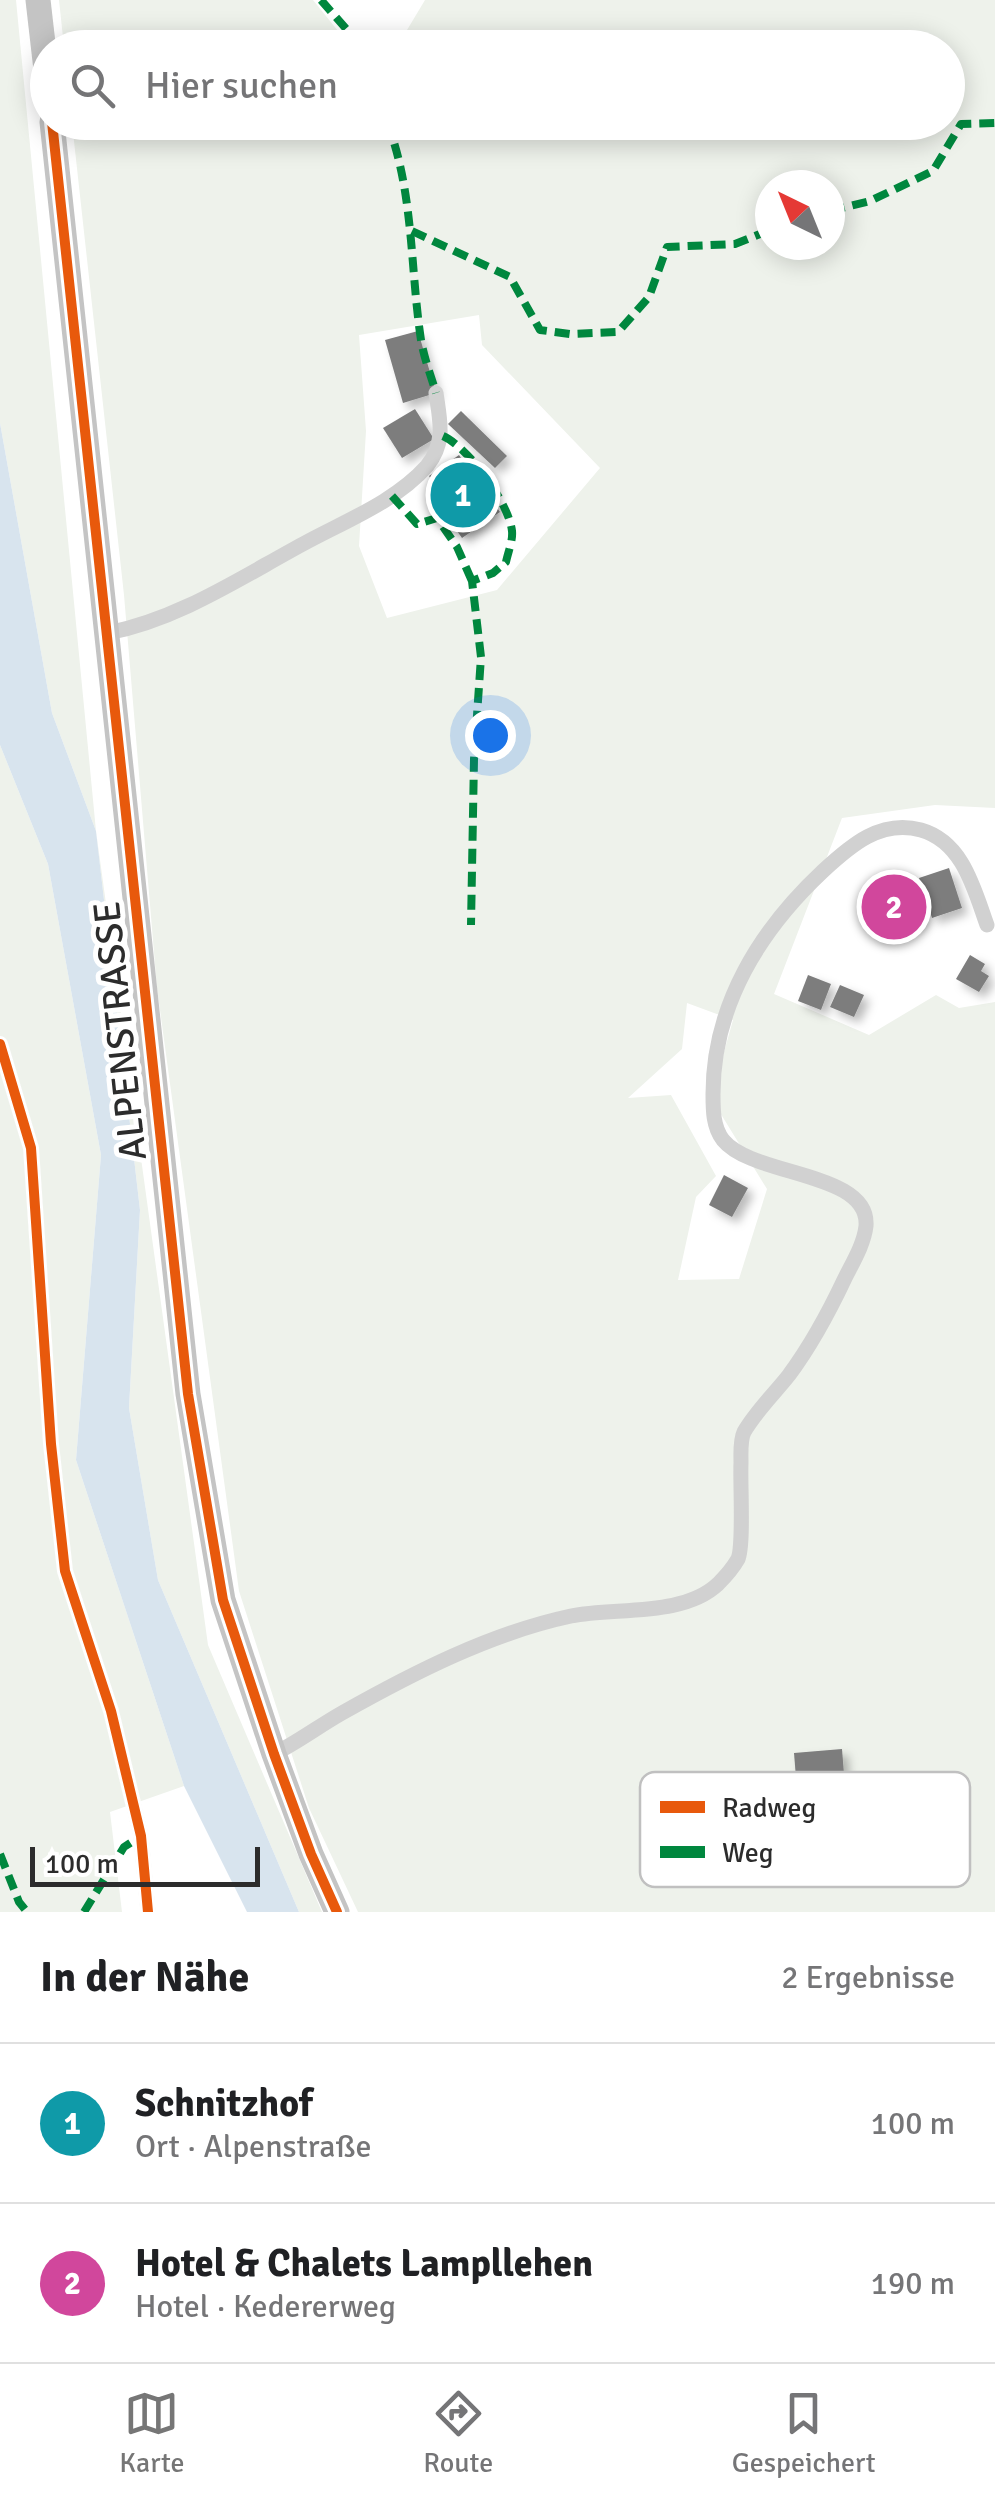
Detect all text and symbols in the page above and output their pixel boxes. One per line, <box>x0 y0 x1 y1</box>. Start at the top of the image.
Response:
search box <box>30 30 965 140</box>
icon: search <box>65 58 120 113</box>
text: Hier suchen <box>145 62 338 109</box>
north arrow <box>755 170 845 260</box>
pin: 1 <box>430 458 496 532</box>
your location <box>465 710 516 761</box>
pin: 2 <box>862 870 926 944</box>
street label: ALPENSTRASSE <box>83 899 157 1163</box>
legend <box>640 1772 970 1887</box>
text: Radweg <box>722 1791 816 1825</box>
text: Weg <box>722 1836 774 1870</box>
scale bar <box>30 1842 260 1886</box>
text: 100 m <box>45 1847 119 1881</box>
text: In der Nähe <box>40 1952 249 2003</box>
text: 2 Ergebnisse <box>781 1958 955 1997</box>
text: Schnitzhof <box>135 2080 313 2127</box>
text: 1 <box>64 2104 81 2143</box>
text: 100 m <box>871 2104 955 2143</box>
text: Ort · Alpenstraße <box>135 2127 372 2166</box>
text: Hotel & Chalets Lampllehen <box>135 2240 593 2287</box>
text: 2 <box>64 2264 81 2303</box>
text: 190 m <box>871 2264 955 2303</box>
text: Hotel · Kedererweg <box>135 2287 396 2326</box>
tab: Karte <box>119 2386 185 2480</box>
tab: Route <box>423 2386 493 2480</box>
tab: Gespeichert <box>732 2386 876 2480</box>

